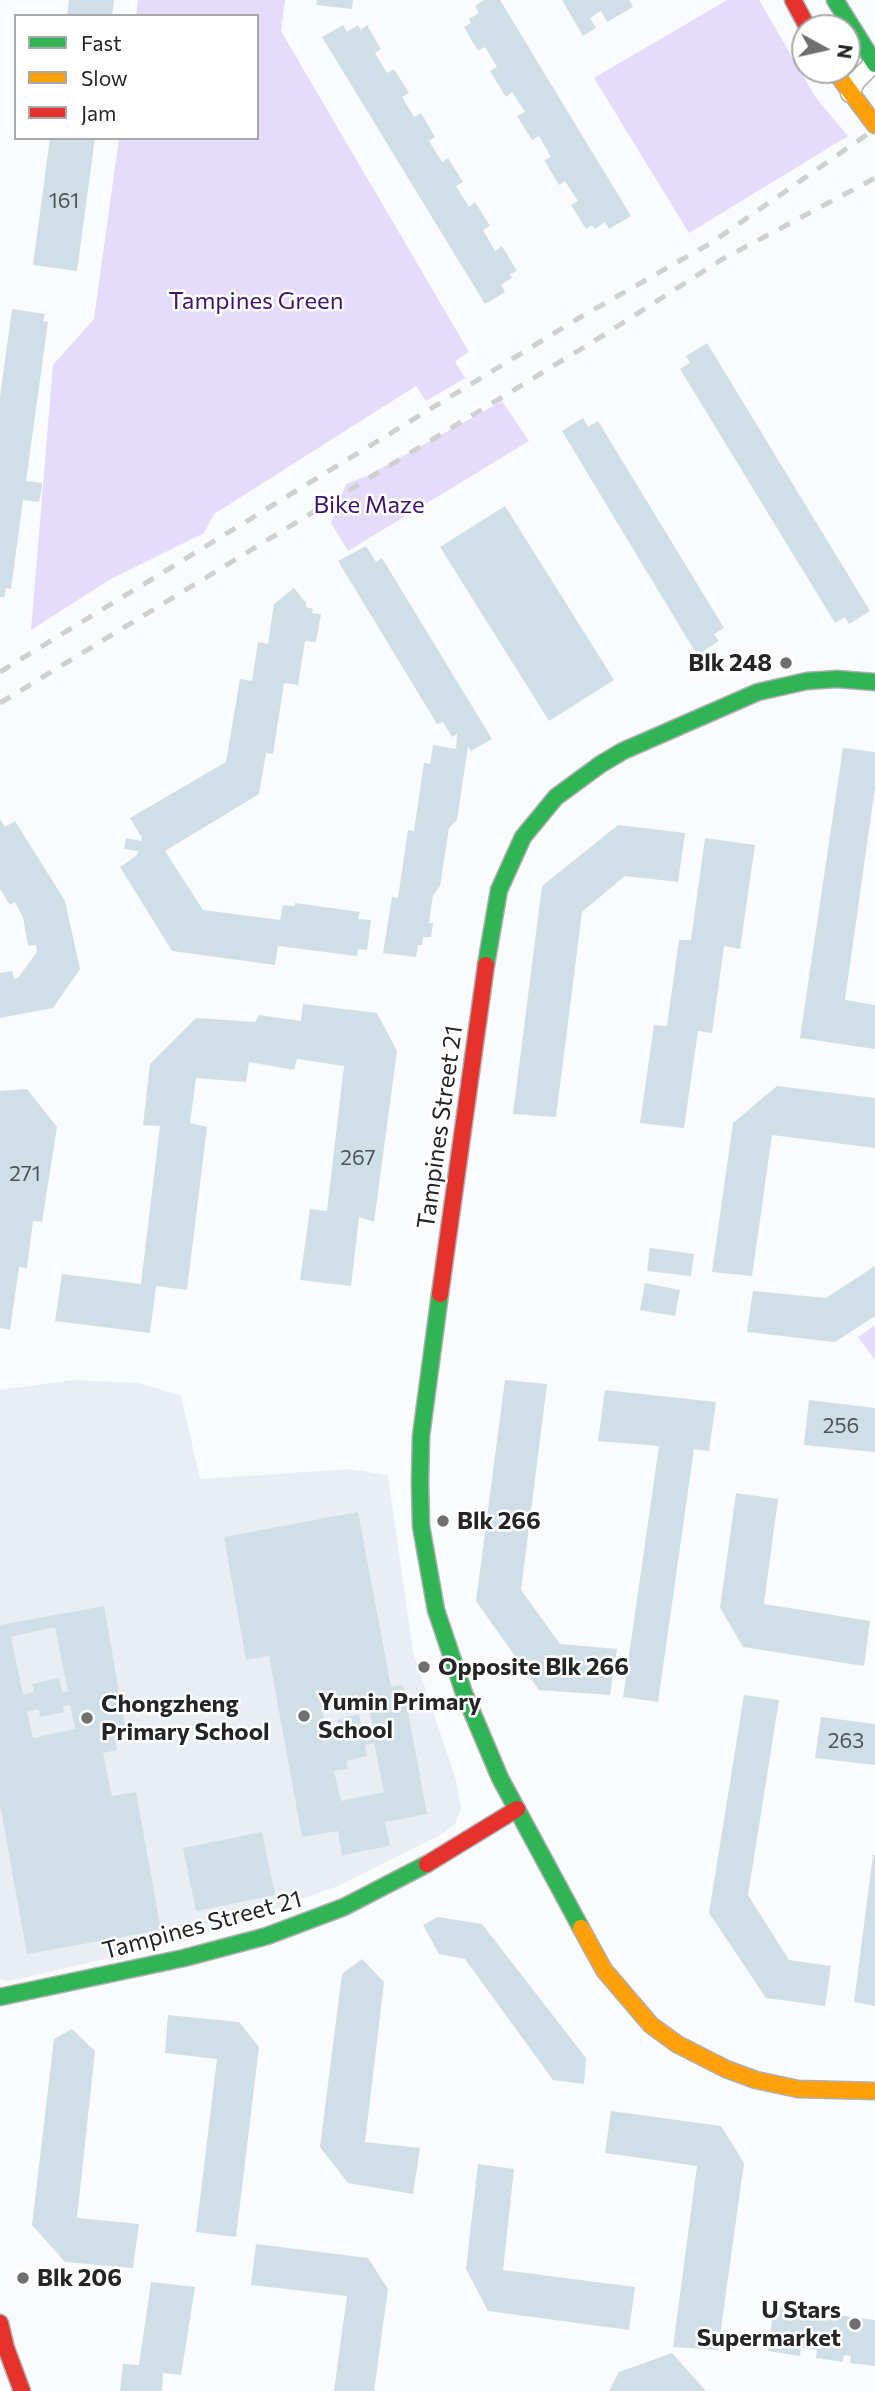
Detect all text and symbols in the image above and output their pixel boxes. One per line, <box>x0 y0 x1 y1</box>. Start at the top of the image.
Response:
legend <box>14 14 259 140</box>
north arrow <box>791 14 861 84</box>
text: Fast <box>81 30 122 55</box>
text: N <box>833 43 858 60</box>
text: Slow <box>81 65 128 90</box>
text: Jam <box>81 100 116 125</box>
house number: 161 <box>49 188 79 214</box>
park label: Tampines Green <box>169 287 343 315</box>
park label: Bike Maze <box>313 491 425 519</box>
place label: Blk 248 <box>688 649 772 677</box>
marker: Blk 248 <box>778 655 794 671</box>
street label: Tampines Street 21 <box>411 1023 469 1231</box>
house number: 267 <box>340 1145 376 1171</box>
house number: 271 <box>9 1161 41 1187</box>
house number: 256 <box>823 1413 859 1439</box>
place label: Blk 266 <box>457 1507 541 1535</box>
marker: Blk 266 <box>435 1513 451 1529</box>
place label: Opposite Blk 266 <box>438 1653 629 1681</box>
marker: Opposite Blk 266 <box>416 1659 432 1675</box>
place label: Yumin Primary School <box>318 1688 481 1744</box>
place label: Chongzheng Primary School <box>101 1690 270 1746</box>
marker: Yumin Primary School <box>296 1708 312 1724</box>
marker: Chongzheng Primary School <box>79 1710 95 1726</box>
house number: 263 <box>828 1728 864 1754</box>
street label: Tampines Street 21 <box>99 1885 305 1965</box>
place label: Blk 206 <box>37 2264 122 2292</box>
marker: Blk 206 <box>15 2270 31 2286</box>
place label: U Stars Supermarket <box>697 2296 841 2352</box>
marker: U Stars Supermarket <box>847 2316 863 2332</box>

